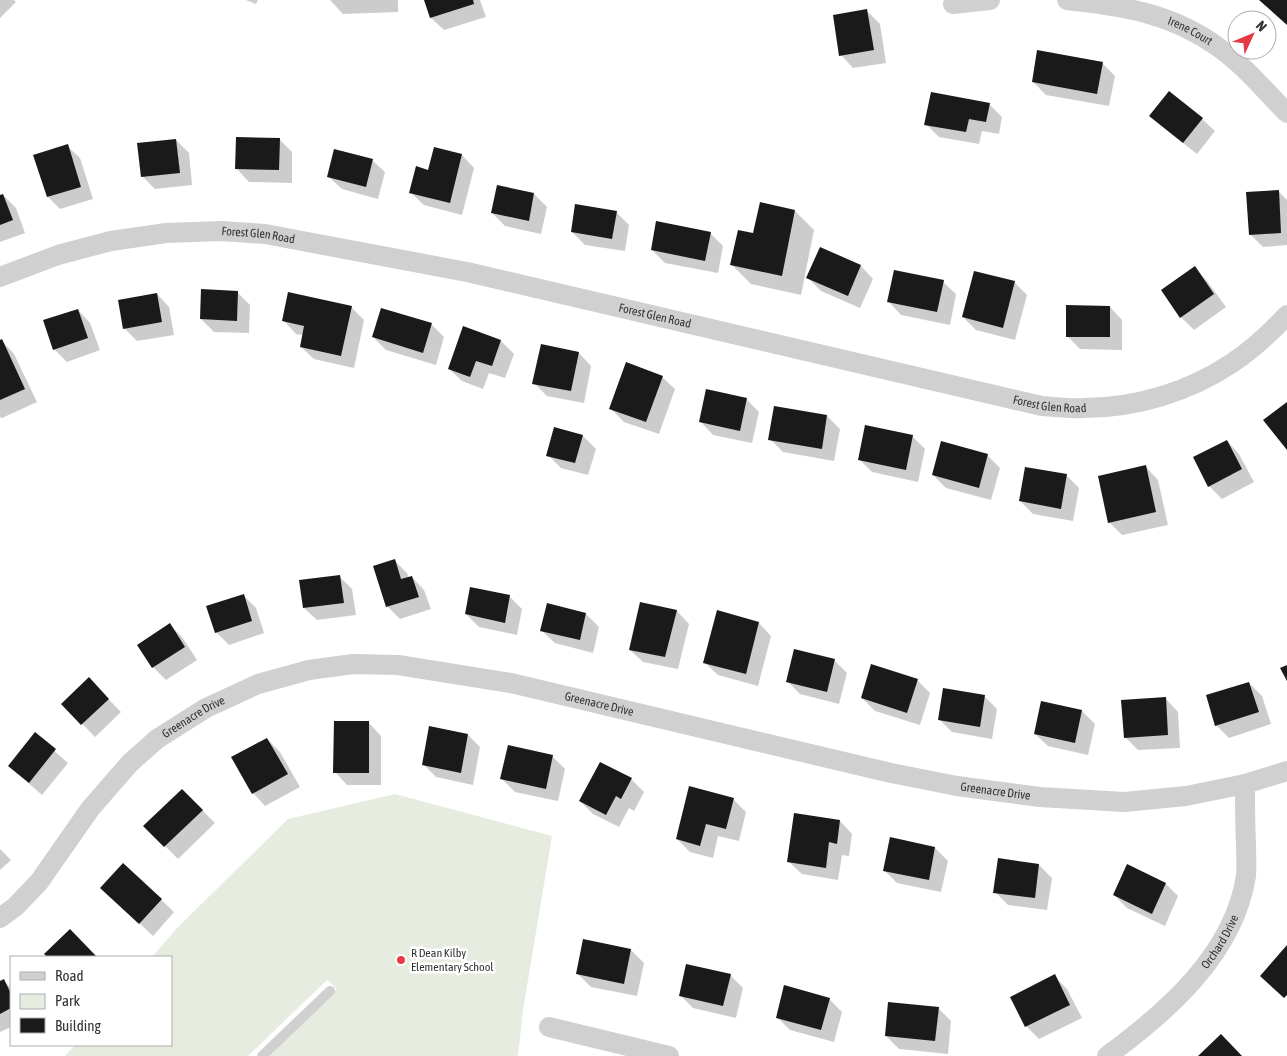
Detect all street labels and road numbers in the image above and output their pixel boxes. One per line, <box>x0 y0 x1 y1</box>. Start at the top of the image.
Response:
street label: Irene Court <box>1166 14 1216 49</box>
street label: Forest Glen Road <box>221 224 296 247</box>
street label: Forest Glen Road <box>617 301 692 331</box>
street label: Forest Glen Road <box>1012 392 1087 415</box>
street label: Greenacre Drive <box>563 689 635 719</box>
street label: Greenacre Drive <box>159 693 227 741</box>
street label: Greenacre Drive <box>960 780 1031 803</box>
street label: Orchard Drive <box>1198 913 1241 972</box>

